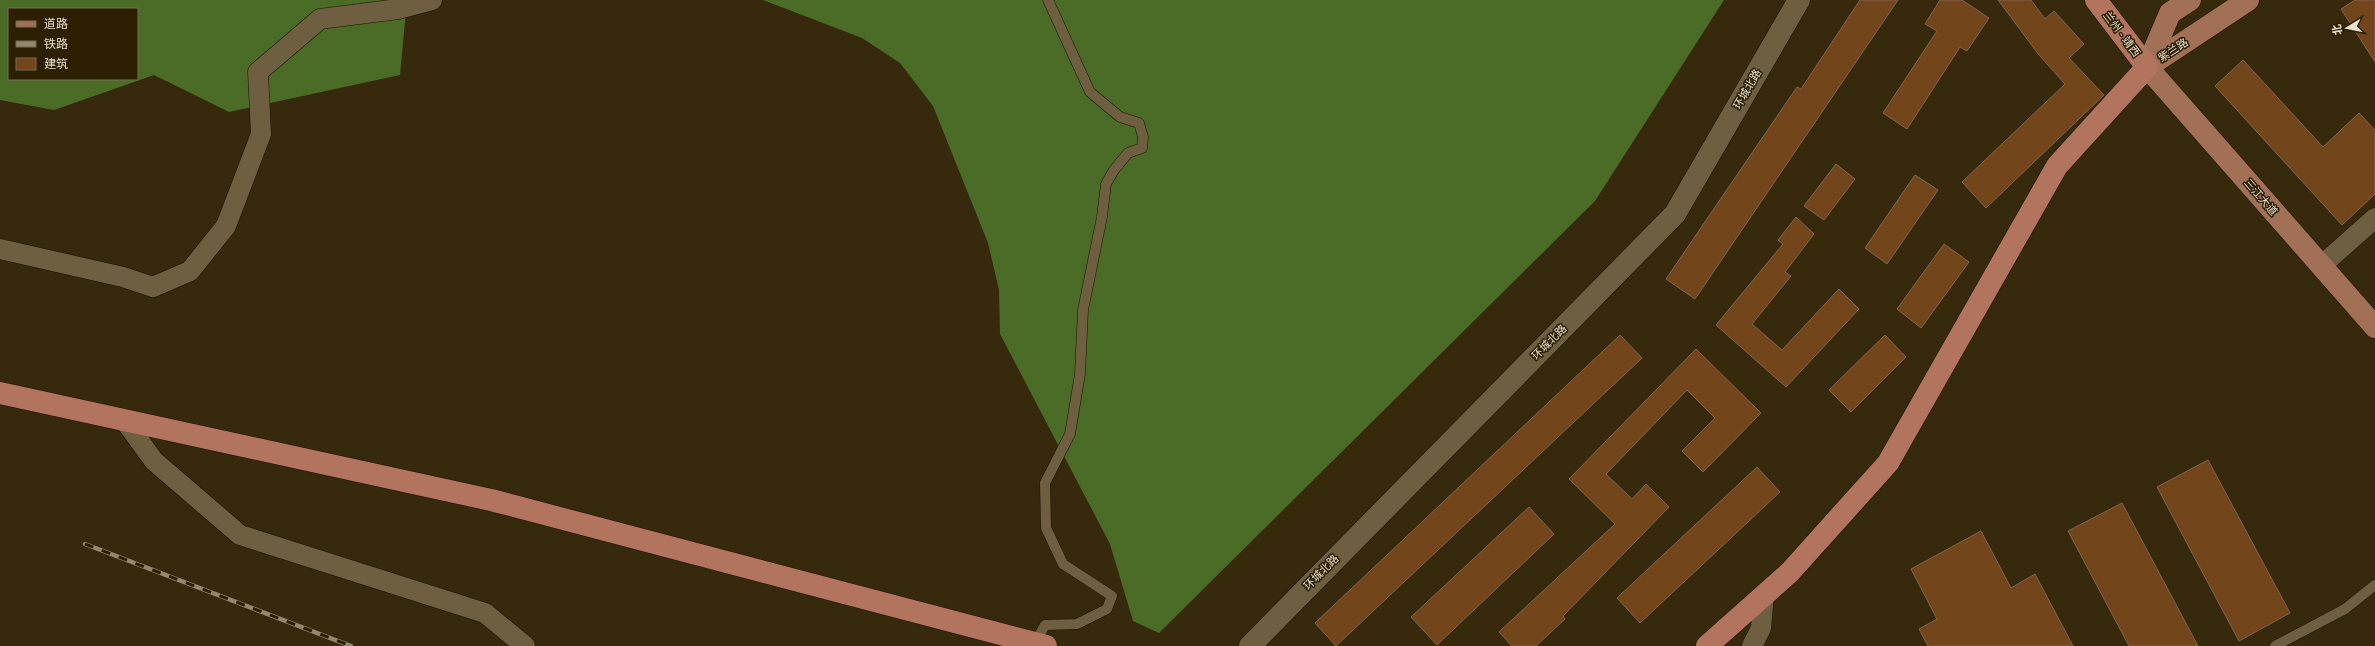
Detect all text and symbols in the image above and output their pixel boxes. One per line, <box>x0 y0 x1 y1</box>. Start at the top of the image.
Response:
legend <box>8 8 138 80</box>
street label: 兰州 - 靖西 <box>2100 8 2144 59</box>
north arrow <box>2327 8 2367 48</box>
text: 道路 <box>44 15 68 32</box>
text: 北 <box>2328 23 2345 37</box>
street label: 紫兰路 <box>2155 34 2191 65</box>
text: 铁路 <box>44 35 68 52</box>
text: 建筑 <box>44 55 68 72</box>
street label: 环城北路 <box>1729 66 1764 112</box>
street label: 三江大道 <box>2241 175 2281 218</box>
street label: 环城北路 <box>1528 321 1570 363</box>
street label: 环城北路 <box>1300 551 1342 593</box>

